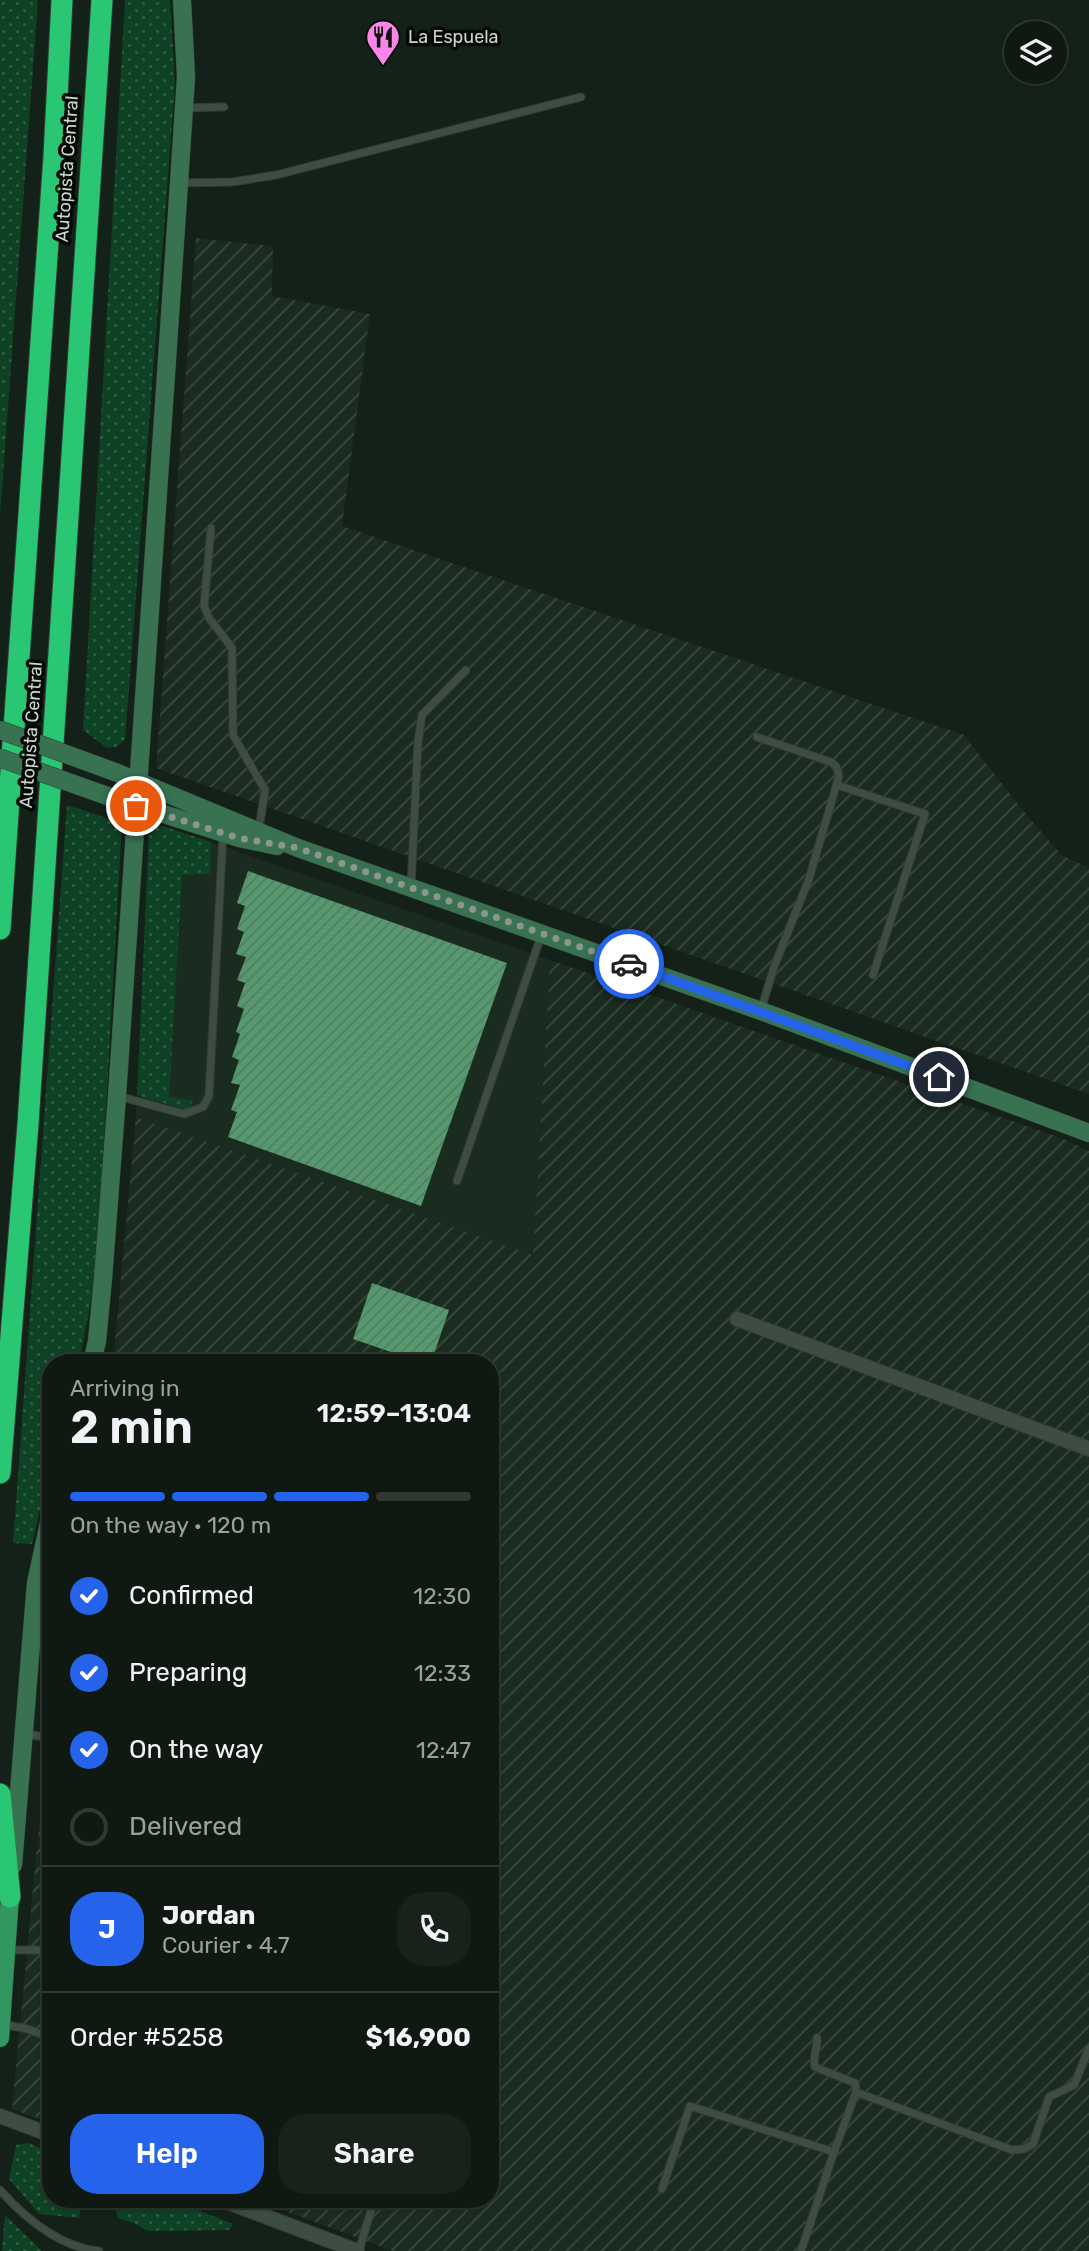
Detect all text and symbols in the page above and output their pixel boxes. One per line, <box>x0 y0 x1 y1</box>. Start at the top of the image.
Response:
restaurant icon: La Espuela <box>364 18 402 67</box>
map controls <box>1004 21 1067 84</box>
button: layers <box>1004 21 1067 84</box>
place label: La Espuela <box>408 26 499 48</box>
street label: Autopista Central <box>51 95 83 243</box>
street label: Autopista Central <box>15 661 47 809</box>
pin <box>106 776 166 836</box>
icon: bag <box>117 787 155 825</box>
courier <box>594 929 664 999</box>
icon: car <box>610 945 648 983</box>
pin <box>909 1047 969 1107</box>
icon: home <box>920 1058 958 1096</box>
text: Arriving in <box>70 1374 180 1402</box>
text: 12:59–13:04 <box>317 1398 471 1429</box>
text: 2 min <box>70 1400 193 1455</box>
text: On the way · 120 m <box>70 1511 271 1539</box>
icon: check <box>70 1577 108 1615</box>
text: Confirmed <box>129 1580 254 1611</box>
text: 12:30 <box>413 1582 471 1610</box>
icon: check <box>70 1654 108 1692</box>
text: Preparing <box>129 1657 247 1688</box>
text: 12:33 <box>414 1659 471 1687</box>
icon: check <box>70 1731 108 1769</box>
text: On the way <box>129 1734 263 1765</box>
text: 12:47 <box>416 1736 471 1764</box>
text: Delivered <box>129 1811 242 1842</box>
button: phone <box>397 1892 471 1966</box>
text: Jordan <box>162 1900 255 1931</box>
text: J <box>98 1914 116 1945</box>
text: Courier · 4.7 <box>162 1931 289 1959</box>
text: Order #5258 <box>70 2022 224 2053</box>
text: $16,900 <box>366 2022 471 2053</box>
button: Help <box>70 2114 264 2194</box>
button: Share <box>278 2114 471 2194</box>

